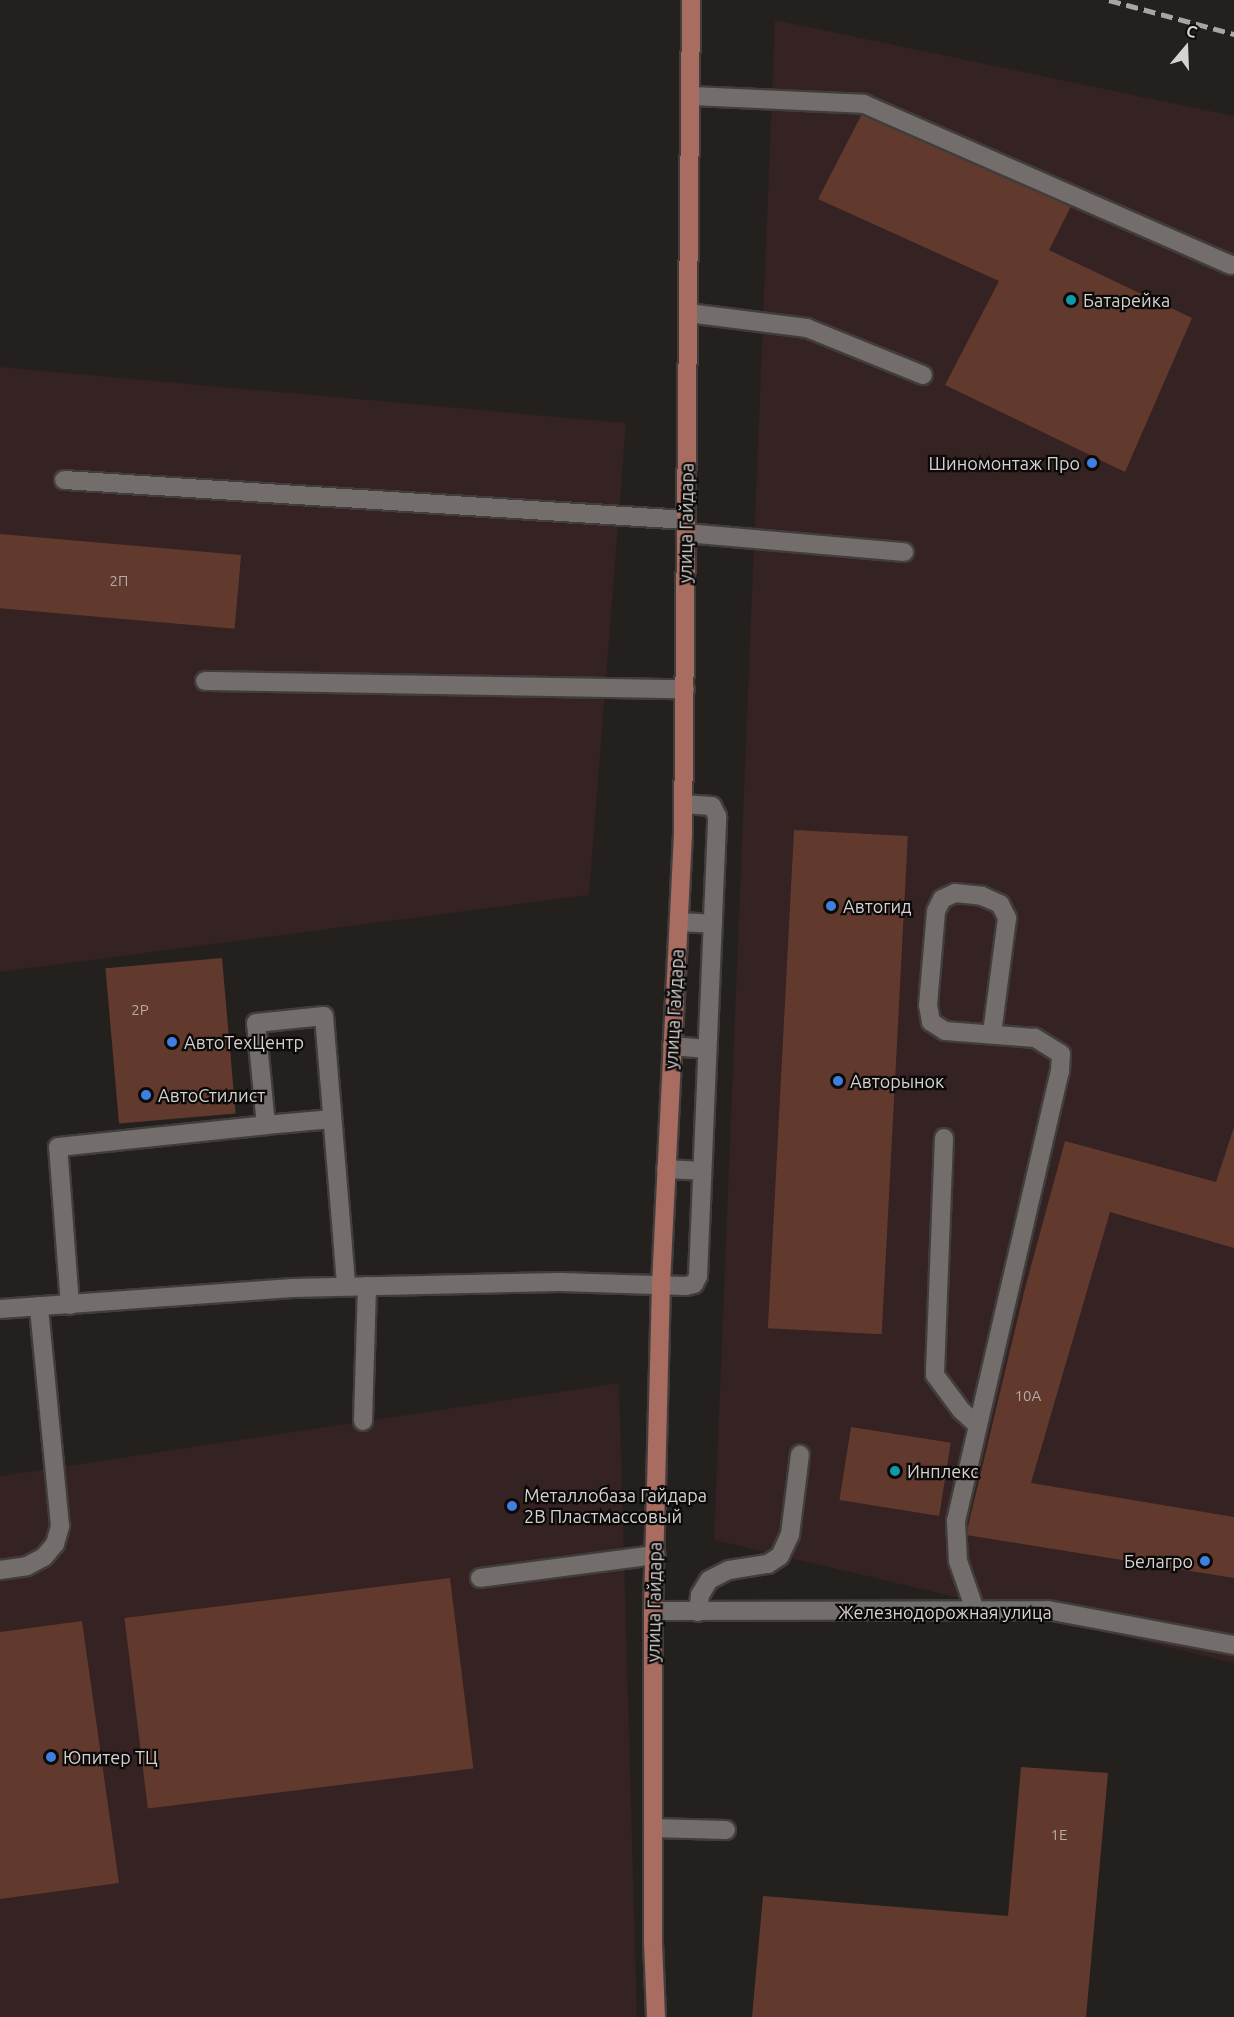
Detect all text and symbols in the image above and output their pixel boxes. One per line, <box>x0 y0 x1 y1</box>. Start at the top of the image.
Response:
north arrow <box>1156 18 1216 78</box>
text: С <box>1184 21 1200 41</box>
place label: Батарейка <box>1083 289 1170 311</box>
marker: Батарейка <box>1064 293 1078 307</box>
place label: Шиномонтаж Про <box>928 452 1080 474</box>
marker: Шиномонтаж Про <box>1085 456 1099 470</box>
street label: улица Гайдара <box>674 463 698 583</box>
house number: 2П <box>110 572 128 590</box>
place label: Автогид <box>843 895 912 917</box>
marker: Автогид <box>824 899 838 913</box>
street label: улица Гайдара <box>660 948 688 1070</box>
house number: 2Р <box>131 1001 149 1019</box>
place label: АвтоТехЦентр <box>184 1031 304 1053</box>
marker: АвтоТехЦентр <box>165 1035 179 1049</box>
place label: Авторынок <box>850 1070 944 1092</box>
marker: Авторынок <box>831 1074 845 1088</box>
place label: АвтоСтилист <box>158 1084 265 1106</box>
marker: АвтоСтилист <box>139 1088 153 1102</box>
house number: 10А <box>1015 1387 1041 1405</box>
place label: Инплекс <box>907 1460 979 1482</box>
marker: Инплекс <box>888 1464 902 1478</box>
place label: Металлобаза Гайдара 2В Пластмассовый <box>524 1485 707 1528</box>
marker: Металлобаза Гайдара 2В Пластмассовый <box>505 1499 519 1513</box>
street label: улица Гайдара <box>642 1542 666 1662</box>
place label: Белагро <box>1124 1550 1193 1572</box>
marker: Белагро <box>1198 1554 1212 1568</box>
street label: Железнодорожная улица <box>838 1601 1052 1623</box>
place label: Юпитер ТЦ <box>63 1746 158 1768</box>
marker: Юпитер ТЦ <box>44 1750 58 1764</box>
house number: 1Е <box>1051 1826 1067 1844</box>

